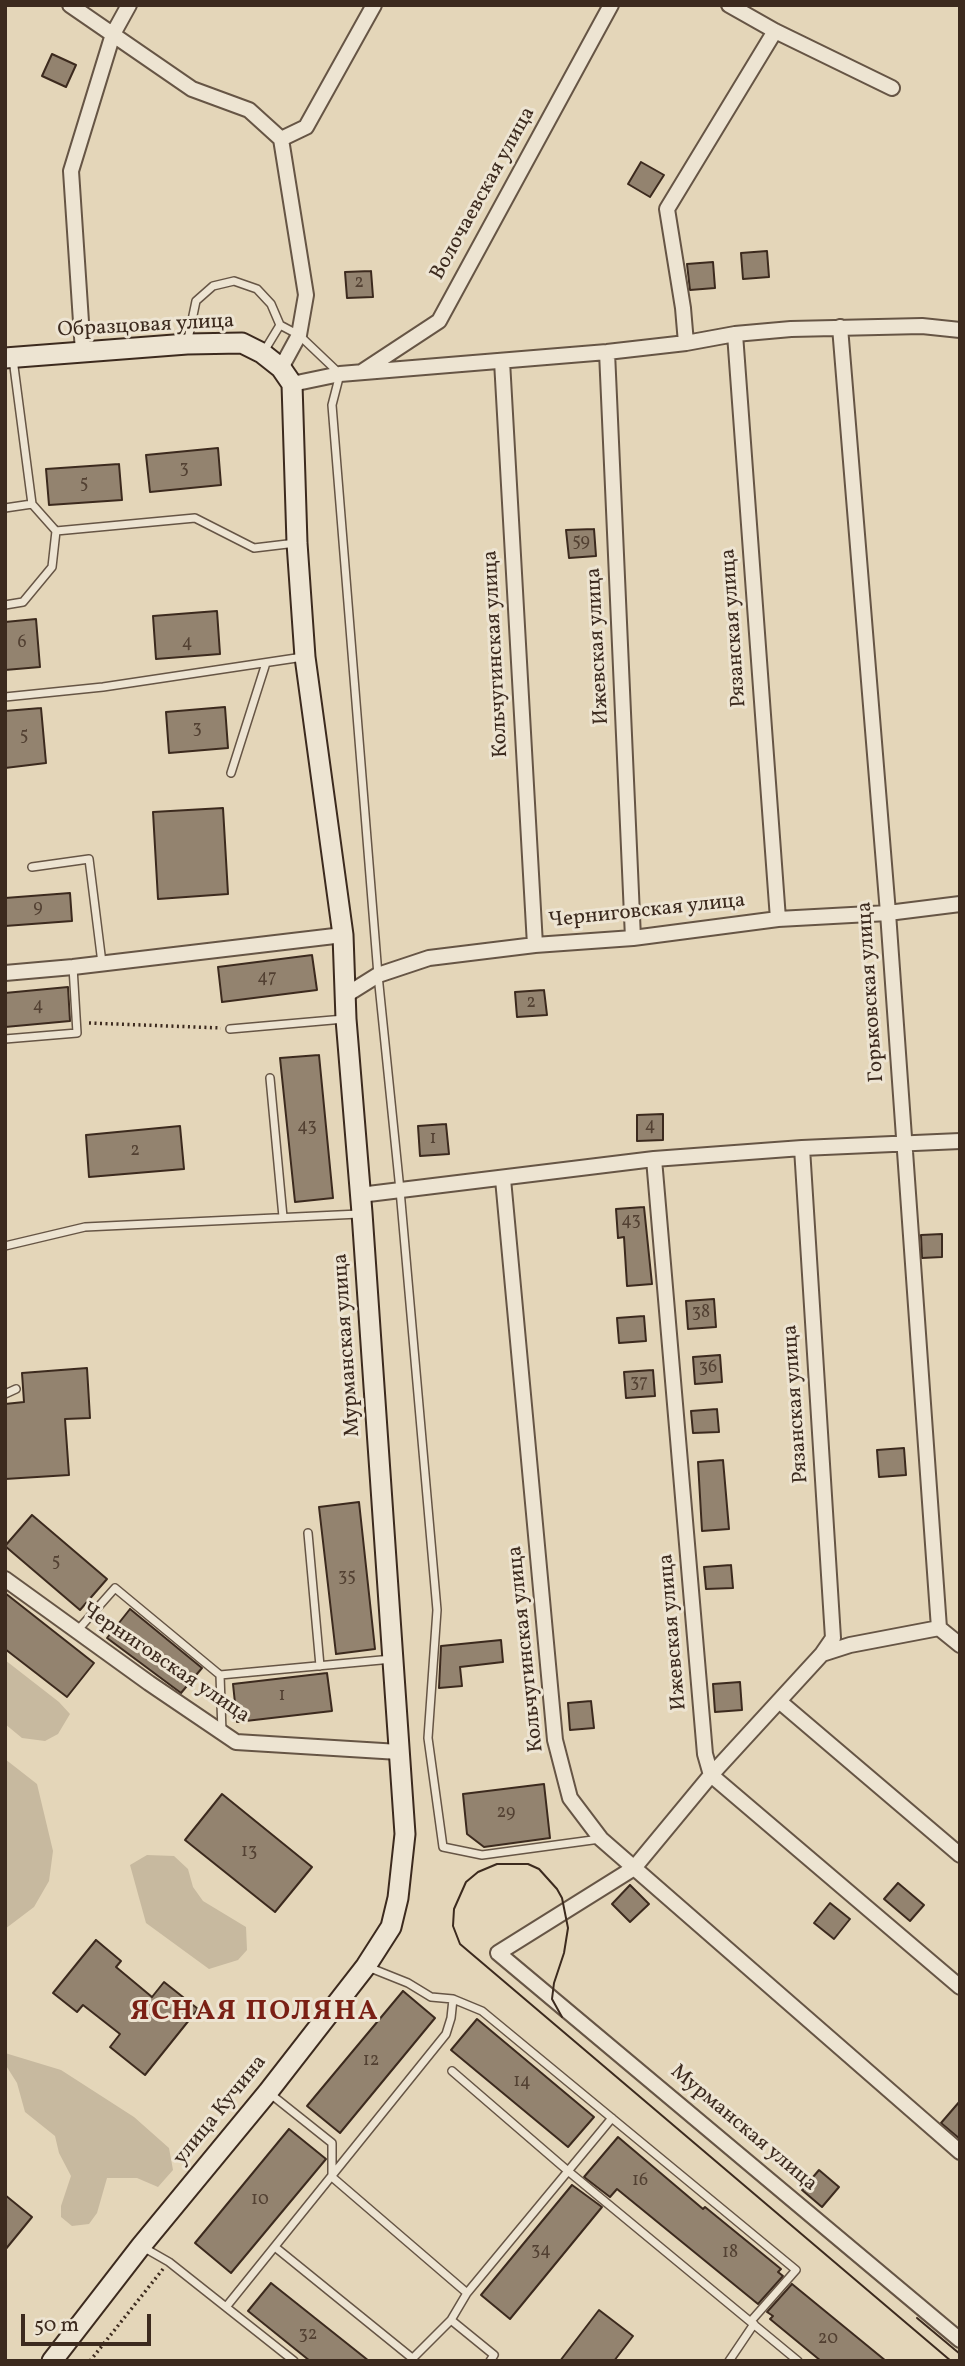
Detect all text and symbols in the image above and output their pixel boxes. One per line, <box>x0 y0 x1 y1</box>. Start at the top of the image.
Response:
street label: Волочаевская улица <box>426 103 542 285</box>
house number: 2 <box>354 273 364 295</box>
street label: Образцовая улица <box>57 310 235 344</box>
house number: 3 <box>179 459 189 481</box>
house number: 5 <box>80 474 88 496</box>
house number: 59 <box>572 532 590 554</box>
street label: Рязанская улица <box>717 548 753 708</box>
street label: Кольчугинская улица <box>479 550 515 758</box>
street label: Ижевская улица <box>582 567 616 725</box>
house number: 6 <box>17 633 27 655</box>
house number: 4 <box>182 633 192 655</box>
house number: 3 <box>192 719 202 741</box>
house number: 5 <box>20 726 28 748</box>
street label: Черниговская улица <box>547 889 747 935</box>
house number: 9 <box>33 898 43 920</box>
street label: Горьковская улица <box>853 901 891 1083</box>
house number: 47 <box>257 968 277 990</box>
house number: 2 <box>526 993 536 1015</box>
house number: 4 <box>33 996 43 1018</box>
house number: 4 <box>645 1116 655 1138</box>
house number: 43 <box>297 1117 317 1139</box>
house number: 1 <box>430 1129 436 1151</box>
house number: 2 <box>130 1141 140 1163</box>
house number: 43 <box>621 1211 641 1233</box>
street label: Мурманская улица <box>329 1252 367 1438</box>
house number: 38 <box>692 1303 710 1325</box>
street label: Рязанская улица <box>779 1324 815 1484</box>
house number: 36 <box>699 1358 717 1380</box>
house number: 37 <box>630 1373 648 1395</box>
street label: Кольчугинская улица <box>504 1544 550 1754</box>
house number: 5 <box>52 1552 60 1574</box>
street label: Ижевская улица <box>655 1552 693 1712</box>
house number: 35 <box>338 1567 356 1589</box>
street label: Черниговская улица <box>76 1598 254 1730</box>
house number: 1 <box>279 1686 285 1708</box>
house number: 29 <box>497 1803 515 1825</box>
house number: 13 <box>241 1842 257 1864</box>
district label: ЯСНАЯ ПОЛЯНА <box>132 1997 378 2031</box>
street label: улица Кучина <box>169 2051 273 2171</box>
house number: 12 <box>363 2051 379 2073</box>
street label: Мурманская улица <box>664 2060 822 2198</box>
house number: 14 <box>513 2072 531 2094</box>
house number: 16 <box>632 2171 648 2193</box>
house number: 10 <box>251 2190 269 2212</box>
house number: 34 <box>531 2241 551 2263</box>
house number: 18 <box>722 2243 738 2265</box>
scale bar <box>24 2300 154 2344</box>
text: 50 m <box>34 2311 79 2340</box>
house number: 32 <box>299 2325 317 2347</box>
house number: 20 <box>818 2329 838 2351</box>

